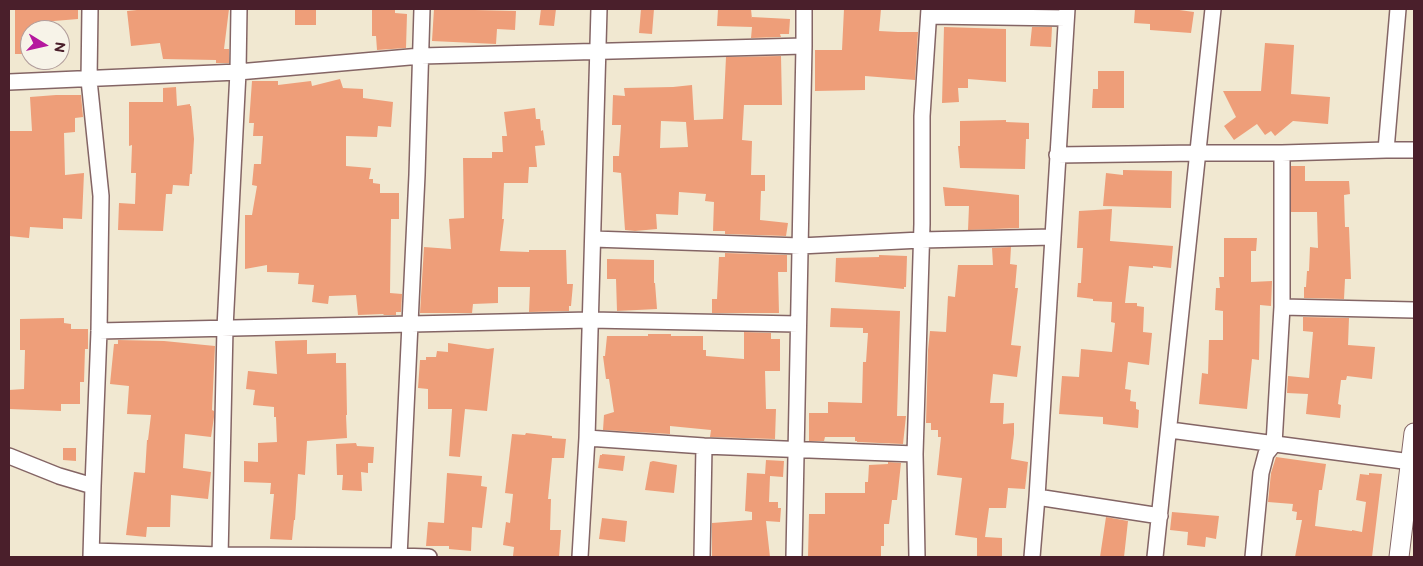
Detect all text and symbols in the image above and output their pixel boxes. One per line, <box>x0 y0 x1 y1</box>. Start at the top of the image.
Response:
north arrow <box>20 20 70 70</box>
text: N <box>50 41 69 54</box>

